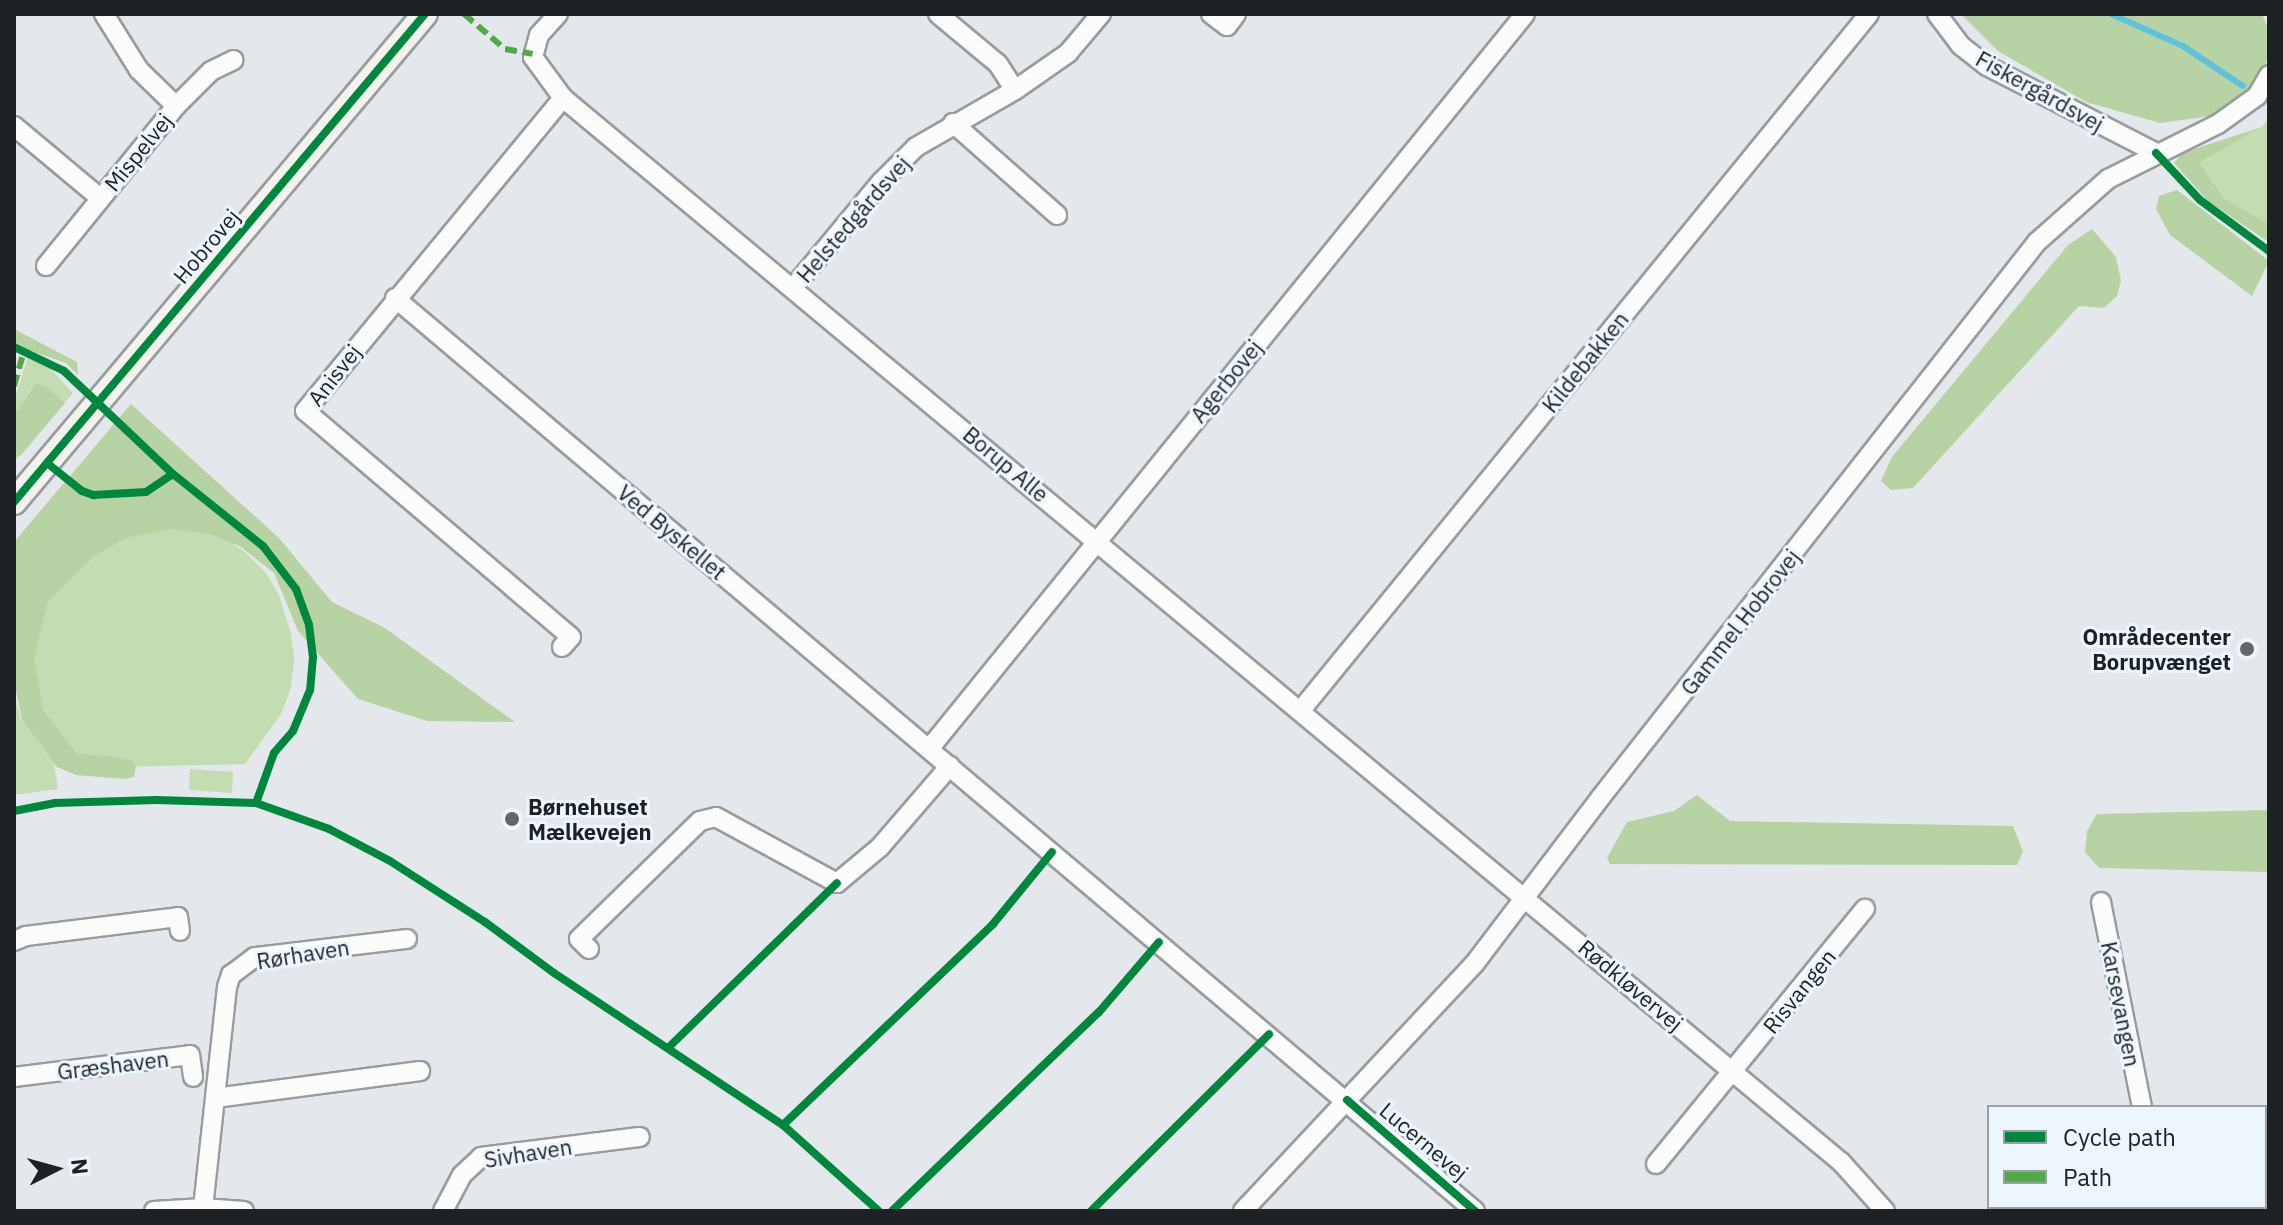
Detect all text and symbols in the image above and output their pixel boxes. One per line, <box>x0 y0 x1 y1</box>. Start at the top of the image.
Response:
street label: Fiskergårdsvej <box>1971 45 2109 137</box>
street label: Mispelvej <box>99 108 177 196</box>
street label: Helstedgårdsvej <box>791 150 915 288</box>
street label: Hobrovej <box>167 203 245 289</box>
street label: Kildebakken <box>1536 306 1634 418</box>
street label: Agerbovej <box>1185 334 1267 428</box>
street label: Anisvej <box>302 339 366 411</box>
street label: Borup Alle <box>958 421 1054 507</box>
street label: Ved Byskellet <box>612 479 732 585</box>
street label: Gammel Hobrovej <box>1675 544 1805 700</box>
place label: Områdecenter Borupvænget <box>2082 623 2231 674</box>
marker: Områdecenter Borupvænget <box>2238 640 2256 658</box>
place label: Børnehuset Mælkevejen <box>528 793 652 844</box>
marker: Børnehuset Mælkevejen <box>503 810 521 828</box>
street label: Rørhaven <box>255 934 351 974</box>
street label: Rødkløvervej <box>1573 934 1689 1036</box>
street label: Karsevangen <box>2096 939 2146 1069</box>
street label: Risvangen <box>1757 943 1841 1039</box>
street label: Græshaven <box>56 1045 170 1085</box>
street label: Lucernevej <box>1375 1096 1473 1186</box>
legend <box>1987 1105 2267 1209</box>
text: Cycle path <box>2063 1121 2176 1153</box>
north arrow <box>16 1129 96 1209</box>
street label: Sivhaven <box>482 1133 574 1173</box>
text: N <box>65 1157 96 1176</box>
text: Path <box>2063 1161 2112 1193</box>

